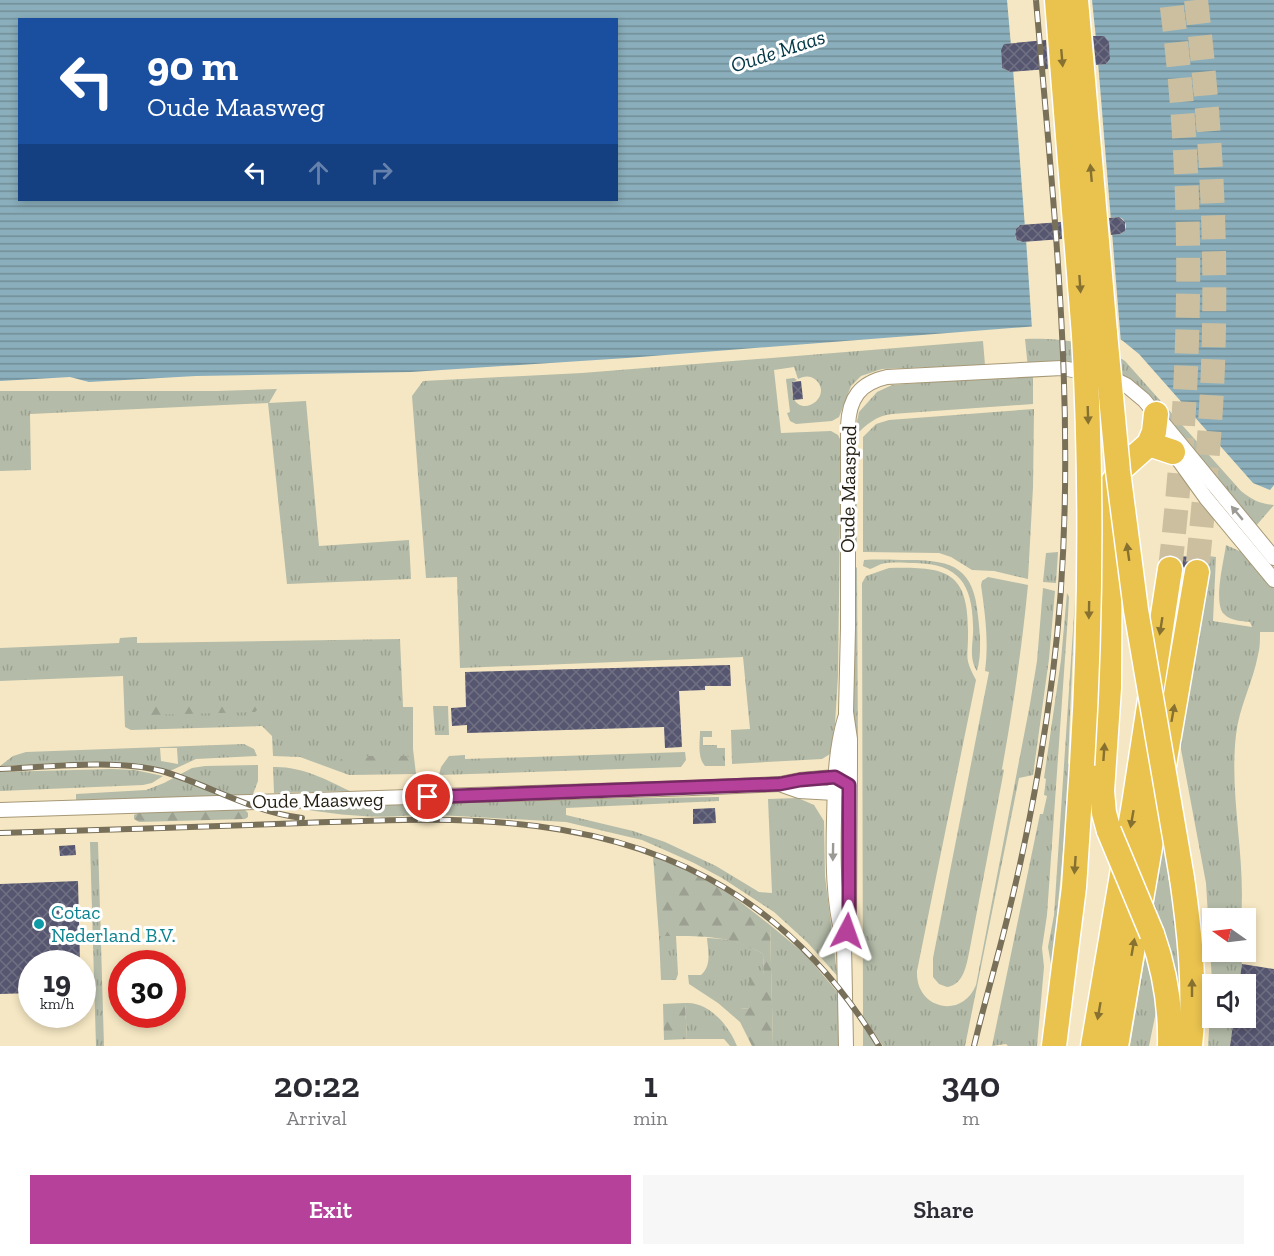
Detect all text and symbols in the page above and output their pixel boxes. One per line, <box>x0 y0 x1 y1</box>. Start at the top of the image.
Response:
water label: Oude Maas <box>727 24 828 78</box>
text: 90 m <box>147 40 238 91</box>
icon: left <box>48 42 126 120</box>
one-way arrow <box>1057 49 1066 68</box>
text: Oude Maasweg <box>147 91 325 123</box>
icon: left <box>239 156 272 189</box>
icon: ahead <box>302 156 335 189</box>
icon: right <box>365 156 398 189</box>
one-way arrow <box>1086 164 1096 183</box>
one-way arrow <box>1076 274 1085 293</box>
one-way arrow <box>1084 405 1093 424</box>
street label: Oude Maaspad <box>835 425 861 553</box>
one-way arrow <box>1230 505 1243 521</box>
one-way arrow <box>1123 542 1133 561</box>
one-way arrow <box>1085 600 1094 619</box>
one-way arrow <box>1157 617 1166 636</box>
one-way arrow <box>1169 704 1178 723</box>
one-way arrow <box>1099 742 1108 761</box>
pin <box>402 771 453 822</box>
icon: arrive <box>411 780 444 813</box>
street label: Oude Maasweg <box>252 787 384 813</box>
one-way arrow <box>1127 810 1136 829</box>
one-way arrow <box>829 842 838 861</box>
one-way arrow <box>1071 856 1080 875</box>
position arrow <box>815 899 879 963</box>
place label: Cotac Nederland B.V. <box>51 900 176 947</box>
north arrow <box>1202 908 1256 962</box>
map controls <box>1202 908 1256 1028</box>
marker: Cotac Nederland B.V. <box>32 917 46 931</box>
one-way arrow <box>1129 937 1138 956</box>
speed limit sign: 30 <box>108 950 186 1028</box>
text: 19 <box>43 964 71 1000</box>
button: sound <box>1202 974 1256 1028</box>
one-way arrow <box>1187 978 1197 997</box>
text: km/h <box>40 995 74 1013</box>
one-way arrow <box>1094 1002 1103 1021</box>
text: 20:22 <box>273 1063 360 1106</box>
text: 1 <box>643 1063 658 1106</box>
text: 340 <box>941 1063 1001 1106</box>
text: Arrival <box>287 1106 347 1130</box>
text: min <box>633 1106 668 1130</box>
text: m <box>962 1106 979 1130</box>
button: Exit <box>30 1175 631 1244</box>
button: Share <box>643 1175 1244 1244</box>

